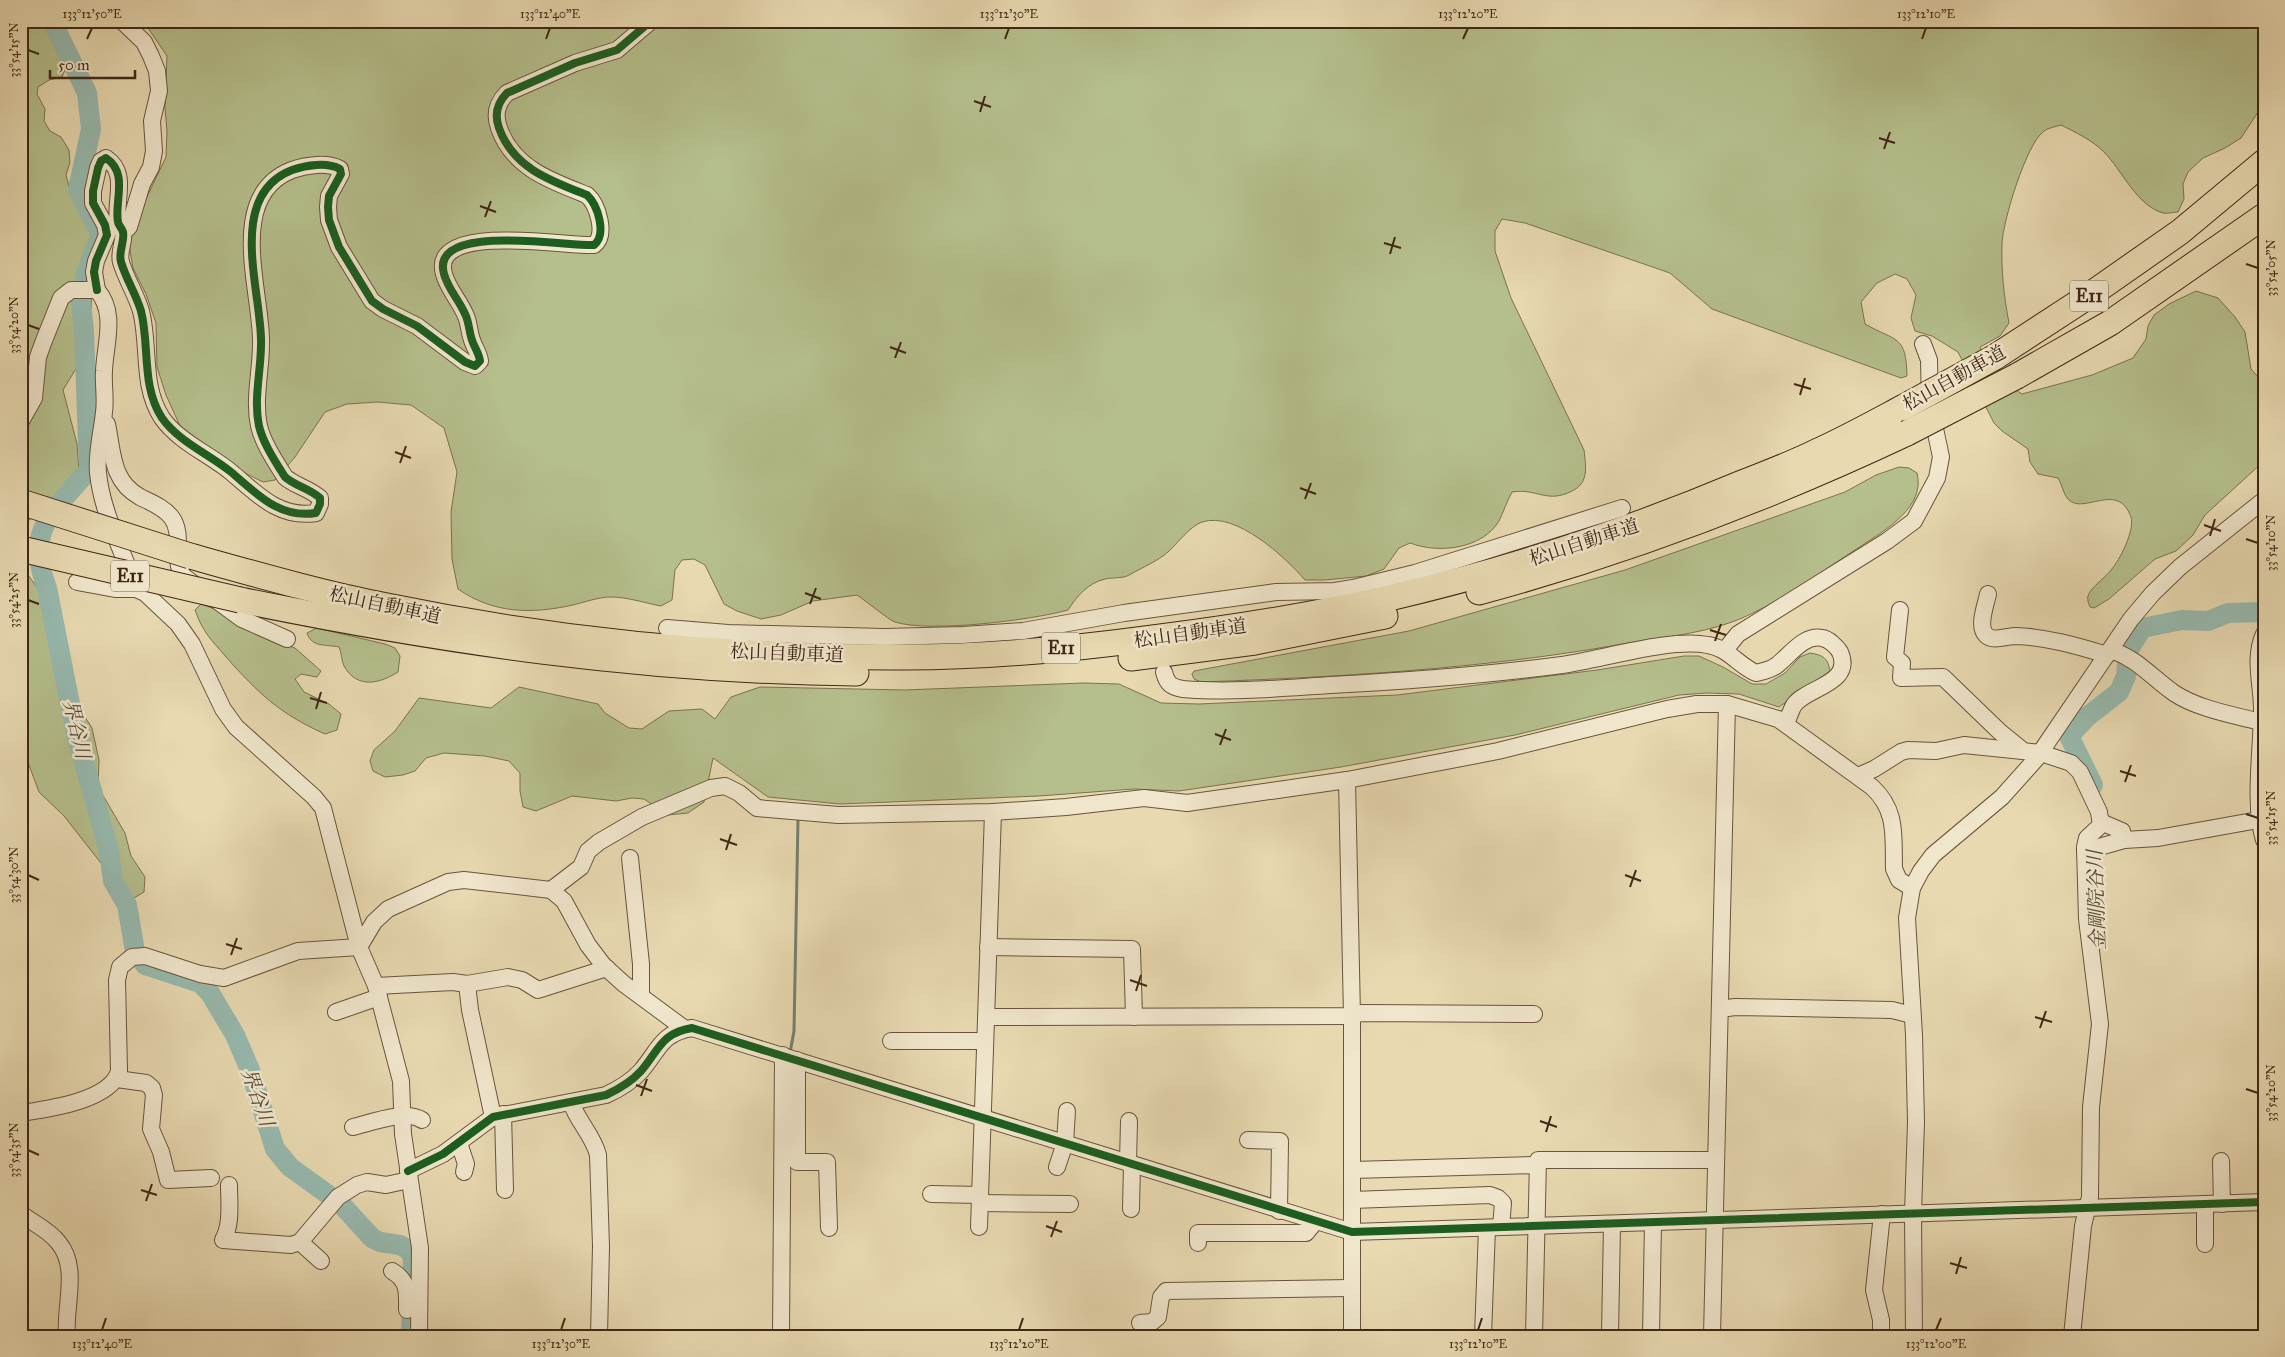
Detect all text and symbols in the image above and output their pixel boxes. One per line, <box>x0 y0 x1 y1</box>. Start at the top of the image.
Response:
text: 133°12'50"E <box>62 7 122 21</box>
text: 133°12'40"E <box>520 7 580 21</box>
text: 133°12'30"E <box>980 7 1039 21</box>
text: 133°12'20"E <box>1438 7 1498 21</box>
text: 133°12'10"E <box>1897 7 1955 21</box>
text: 33°54'15"N <box>7 23 21 77</box>
scale bar <box>50 48 135 80</box>
text: 50 m <box>58 56 90 74</box>
text: 33°54'05"N <box>2264 239 2278 297</box>
road number: E11 <box>2070 280 2108 312</box>
text: 33°54'20"N <box>7 296 21 354</box>
street label: 松山自動車道 <box>1899 340 2009 416</box>
street label: 松山自動車道 <box>1526 513 1642 571</box>
text: 33°54'10"N <box>2264 515 2278 571</box>
road number: E11 <box>111 560 149 592</box>
text: 33°54'25"N <box>7 572 21 628</box>
street label: 松山自動車道 <box>327 582 443 628</box>
street label: 松山自動車道 <box>1132 614 1248 652</box>
road number: E11 <box>1042 632 1080 664</box>
street label: 松山自動車道 <box>730 640 844 666</box>
water label: 界谷川 <box>59 697 96 763</box>
text: 33°54'15"N <box>2264 791 2278 845</box>
text: 33°54'30"N <box>7 847 21 903</box>
water label: 金剛院谷川 <box>2082 848 2110 950</box>
text: 33°54'20"N <box>2264 1064 2278 1122</box>
water label: 界谷川 <box>237 1065 280 1131</box>
text: 33°54'35"N <box>7 1122 21 1178</box>
text: 133°12'40"E <box>72 1337 132 1351</box>
text: 133°12'30"E <box>532 1337 591 1351</box>
text: 133°12'20"E <box>989 1337 1049 1351</box>
text: 133°12'10"E <box>1449 1337 1507 1351</box>
text: 133°12'00"E <box>1906 1337 1967 1351</box>

